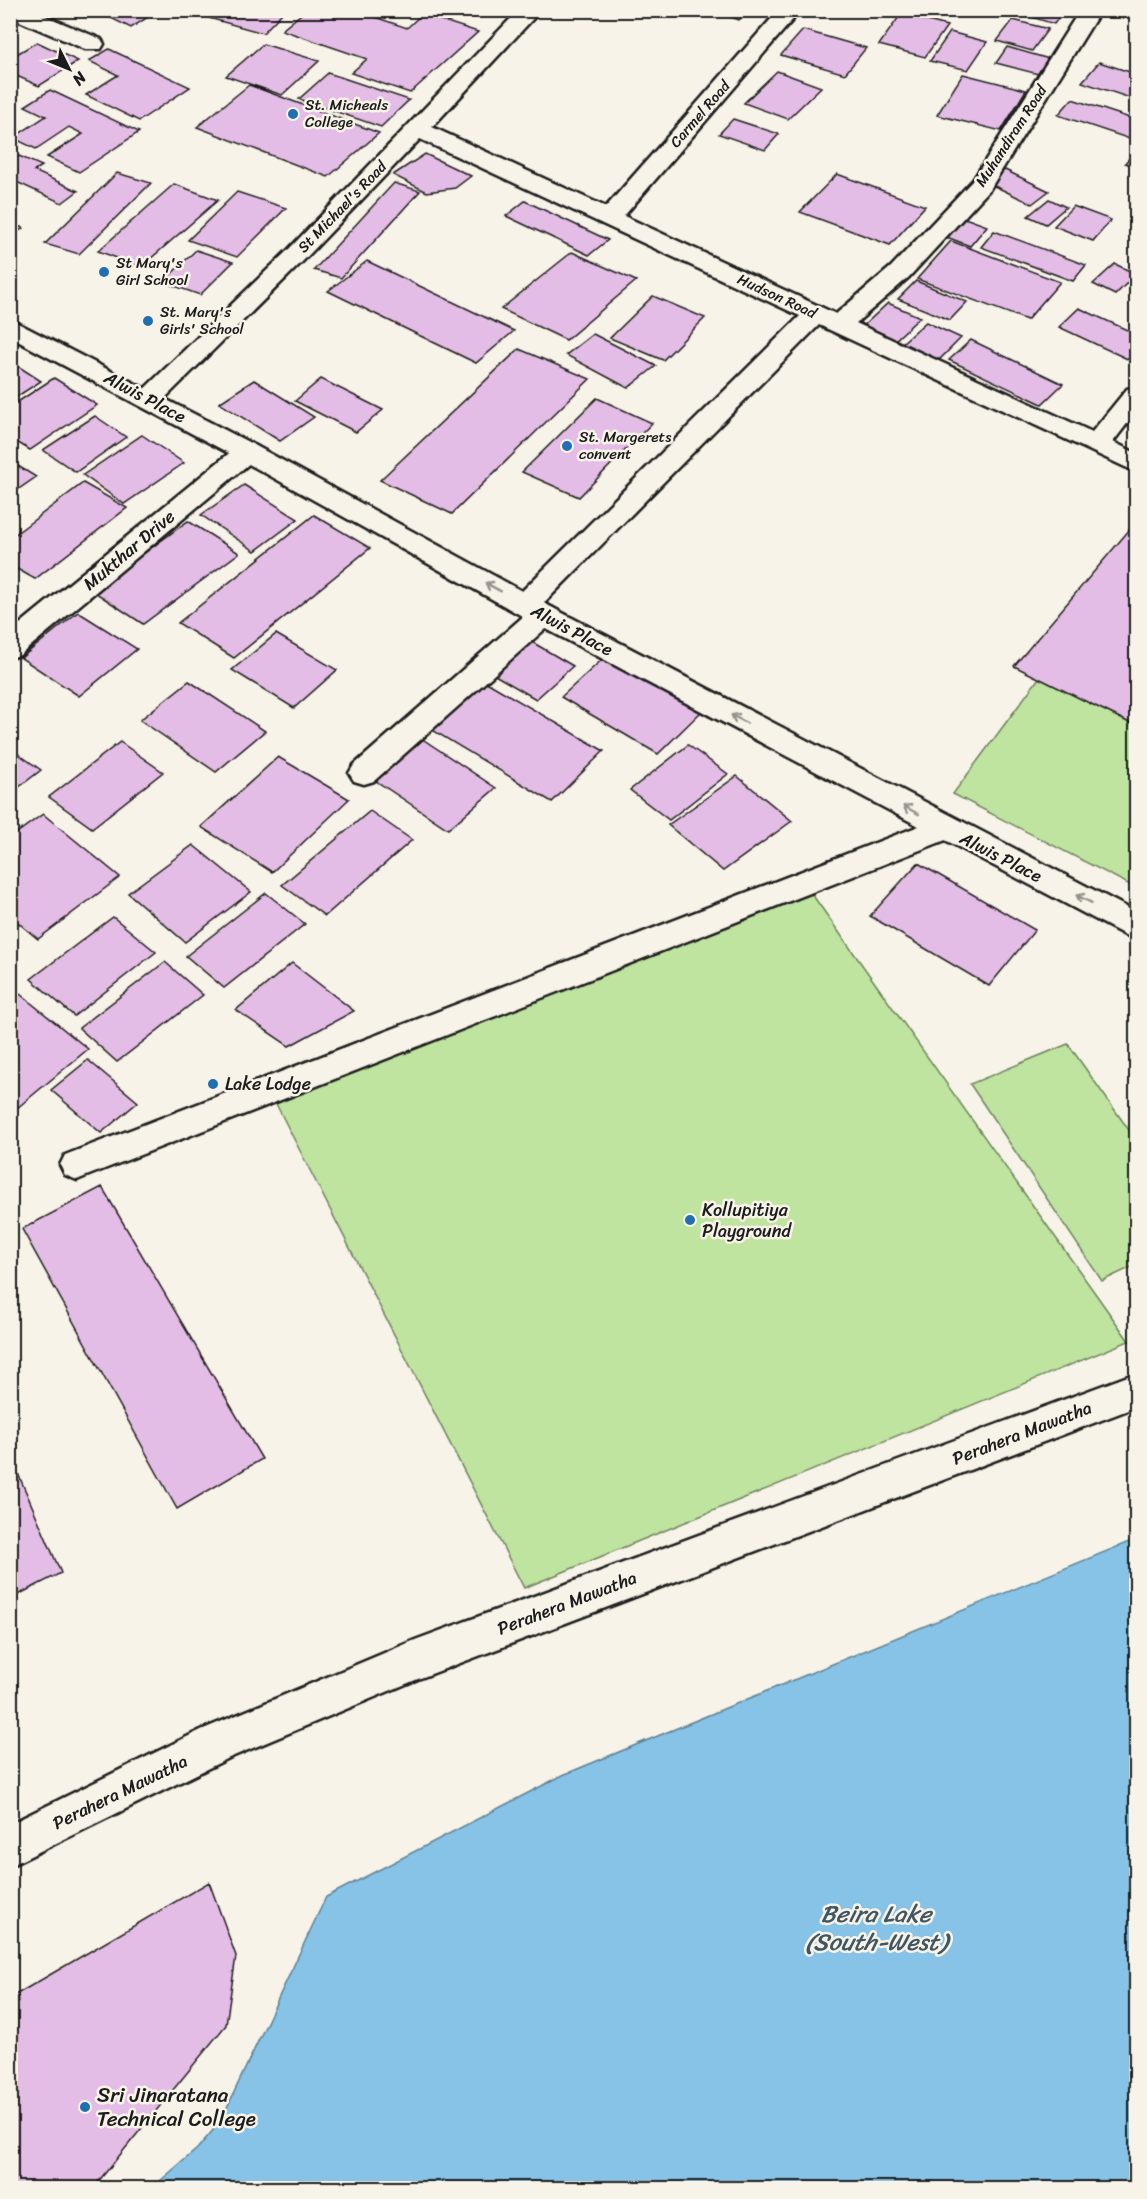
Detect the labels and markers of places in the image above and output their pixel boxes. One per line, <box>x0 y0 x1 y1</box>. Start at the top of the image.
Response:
place label: St. Micheals College <box>305 92 388 135</box>
marker: St. Micheals College <box>286 107 300 121</box>
place label: St Mary's Girl School <box>116 250 189 293</box>
marker: St Mary's Girl School <box>97 265 111 279</box>
place label: St. Mary's Girls' School <box>160 299 245 342</box>
marker: St. Mary's Girls' School <box>141 314 155 328</box>
place label: St. Margerets convent <box>579 424 672 467</box>
marker: St. Margerets convent <box>560 439 574 453</box>
place label: Lake Lodge <box>225 1068 311 1100</box>
marker: Lake Lodge <box>206 1077 220 1091</box>
place label: Kollupitiya Playground <box>702 1194 792 1247</box>
marker: Kollupitiya Playground <box>683 1213 697 1227</box>
place label: Sri Jinaratana Technical College <box>97 2076 256 2138</box>
marker: Sri Jinaratana Technical College <box>78 2100 92 2114</box>

